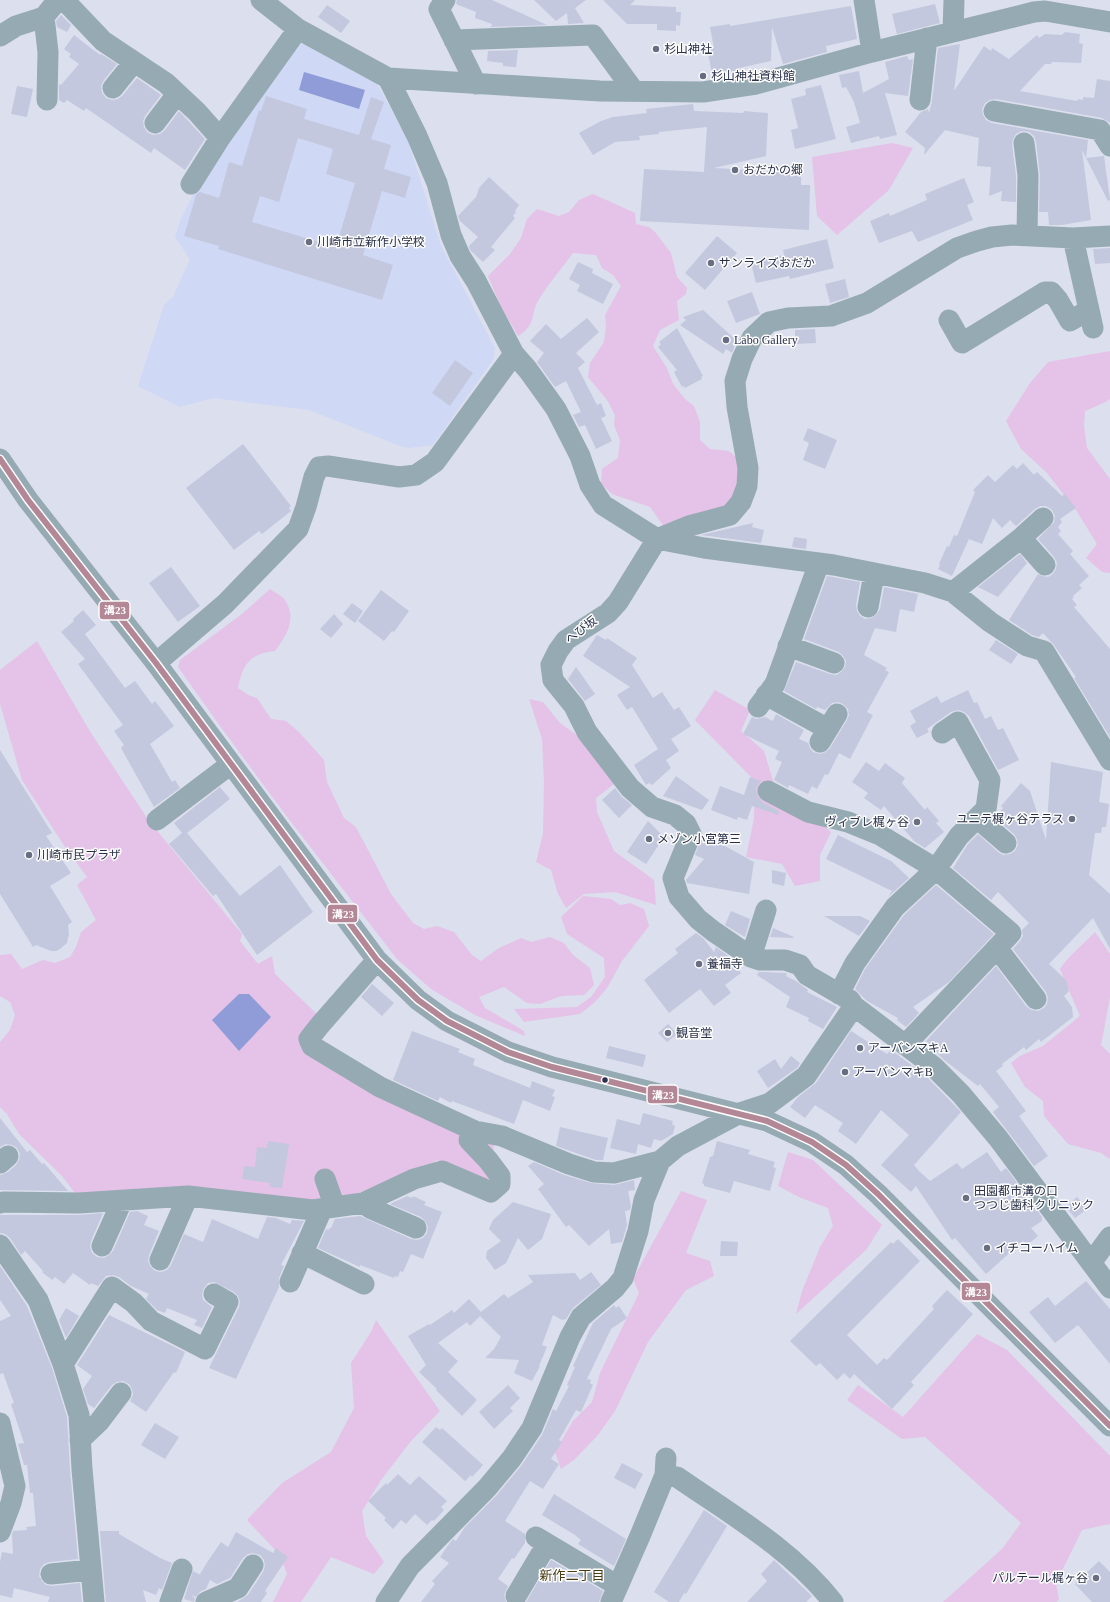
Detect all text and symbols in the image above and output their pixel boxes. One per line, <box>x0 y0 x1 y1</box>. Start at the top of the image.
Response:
place label: 杉山神社 <box>664 42 712 56</box>
marker: 杉山神社 <box>651 44 661 54</box>
place label: 杉山神社資料館 <box>711 69 795 83</box>
marker: 杉山神社資料館 <box>698 71 708 81</box>
place label: おだかの郷 <box>743 163 803 177</box>
marker: おだかの郷 <box>730 165 740 175</box>
place label: 川崎市立新作小学校 <box>317 235 425 249</box>
marker: 川崎市立新作小学校 <box>304 237 314 247</box>
place label: サンライズおだか <box>719 256 815 270</box>
marker: サンライズおだか <box>706 258 716 268</box>
place label: Labo Gallery <box>734 333 798 347</box>
marker: Labo Gallery <box>721 335 731 345</box>
line badge: 溝23 <box>99 601 130 620</box>
text: 溝23 <box>104 604 126 616</box>
street label: へび坂 <box>563 613 599 647</box>
place label: ユニテ梶ヶ谷テラス <box>956 812 1064 826</box>
marker: ユニテ梶ヶ谷テラス <box>1067 814 1077 824</box>
place label: ヴィブレ梶ヶ谷 <box>825 815 909 829</box>
marker: ヴィブレ梶ヶ谷 <box>912 817 922 827</box>
place label: メゾン小宮第三 <box>657 832 741 846</box>
marker: メゾン小宮第三 <box>644 834 654 844</box>
place label: 川崎市民プラザ <box>37 848 121 862</box>
marker: 川崎市民プラザ <box>24 850 34 860</box>
line badge: 溝23 <box>327 904 358 923</box>
text: 溝23 <box>332 908 354 920</box>
place label: 養福寺 <box>707 957 743 971</box>
marker: 養福寺 <box>694 959 704 969</box>
place label: 観音堂 <box>676 1026 712 1040</box>
marker: 観音堂 <box>663 1028 673 1038</box>
place label: アーバンマキA <box>868 1041 949 1055</box>
marker: アーバンマキA <box>855 1043 865 1053</box>
place label: アーバンマキB <box>853 1065 933 1079</box>
marker: アーバンマキB <box>840 1067 850 1077</box>
unlabelled marker <box>600 1075 610 1085</box>
line badge: 溝23 <box>647 1085 678 1104</box>
text: 溝23 <box>652 1089 674 1101</box>
place label: 田園都市溝の口 つつじ歯科クリニック <box>974 1184 1094 1212</box>
marker: 田園都市溝の口 つつじ歯科クリニック <box>961 1193 971 1203</box>
place label: イチコーハイム <box>995 1241 1078 1255</box>
marker: イチコーハイム <box>982 1243 992 1253</box>
line badge: 溝23 <box>961 1282 991 1301</box>
text: 溝23 <box>965 1286 987 1298</box>
district label: 新作二丁目 <box>539 1568 605 1583</box>
place label: パルテール梶ヶ谷 <box>992 1571 1088 1585</box>
marker: パルテール梶ヶ谷 <box>1091 1573 1101 1583</box>

